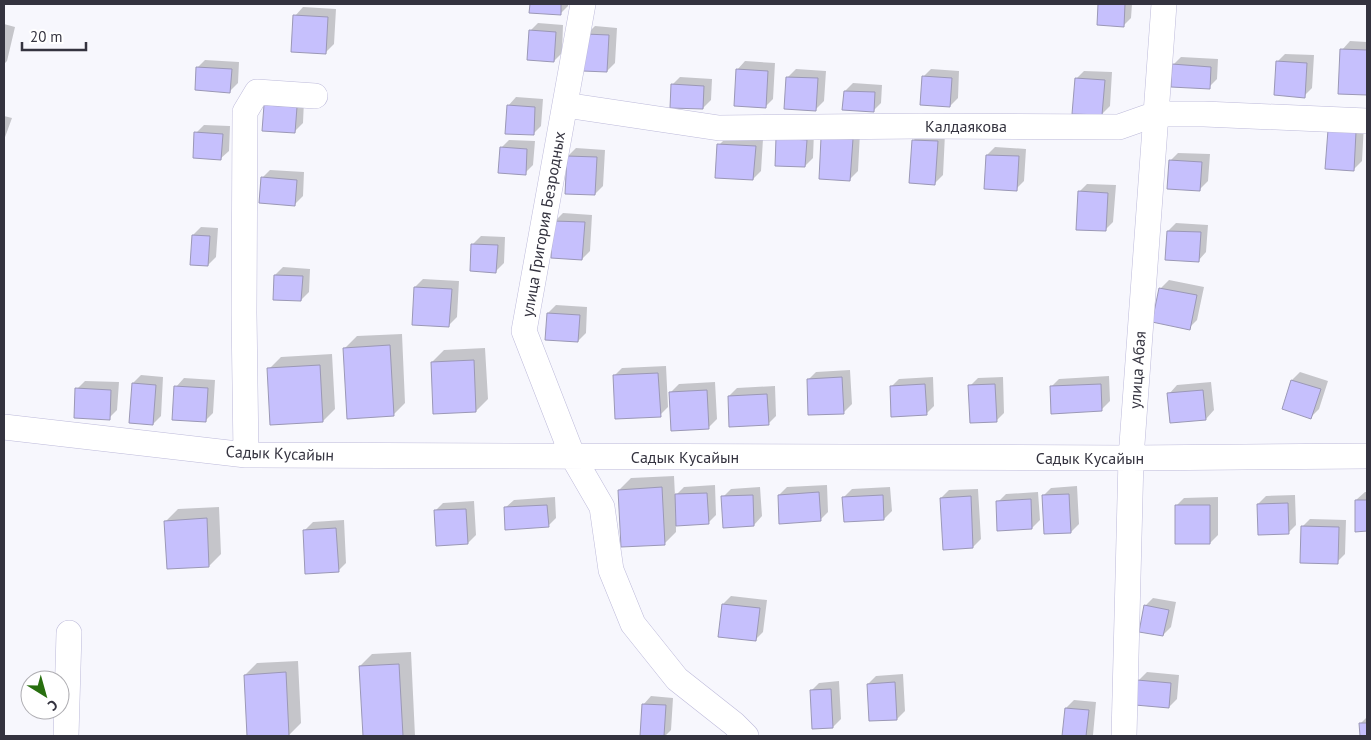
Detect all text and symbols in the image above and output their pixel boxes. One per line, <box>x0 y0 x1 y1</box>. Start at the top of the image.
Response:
scale bar <box>22 20 86 52</box>
text: 20 m <box>30 27 63 46</box>
street label: Калдаякова <box>925 116 1007 136</box>
street label: улица Григория Безродных <box>517 129 569 319</box>
street label: улица Абая <box>1124 330 1150 410</box>
street label: Садык Кусайын <box>225 441 335 465</box>
street label: Садык Кусайын <box>631 447 739 467</box>
street label: Садык Кусайын <box>1036 448 1144 468</box>
north arrow <box>20 670 70 720</box>
text: С <box>44 696 61 715</box>

